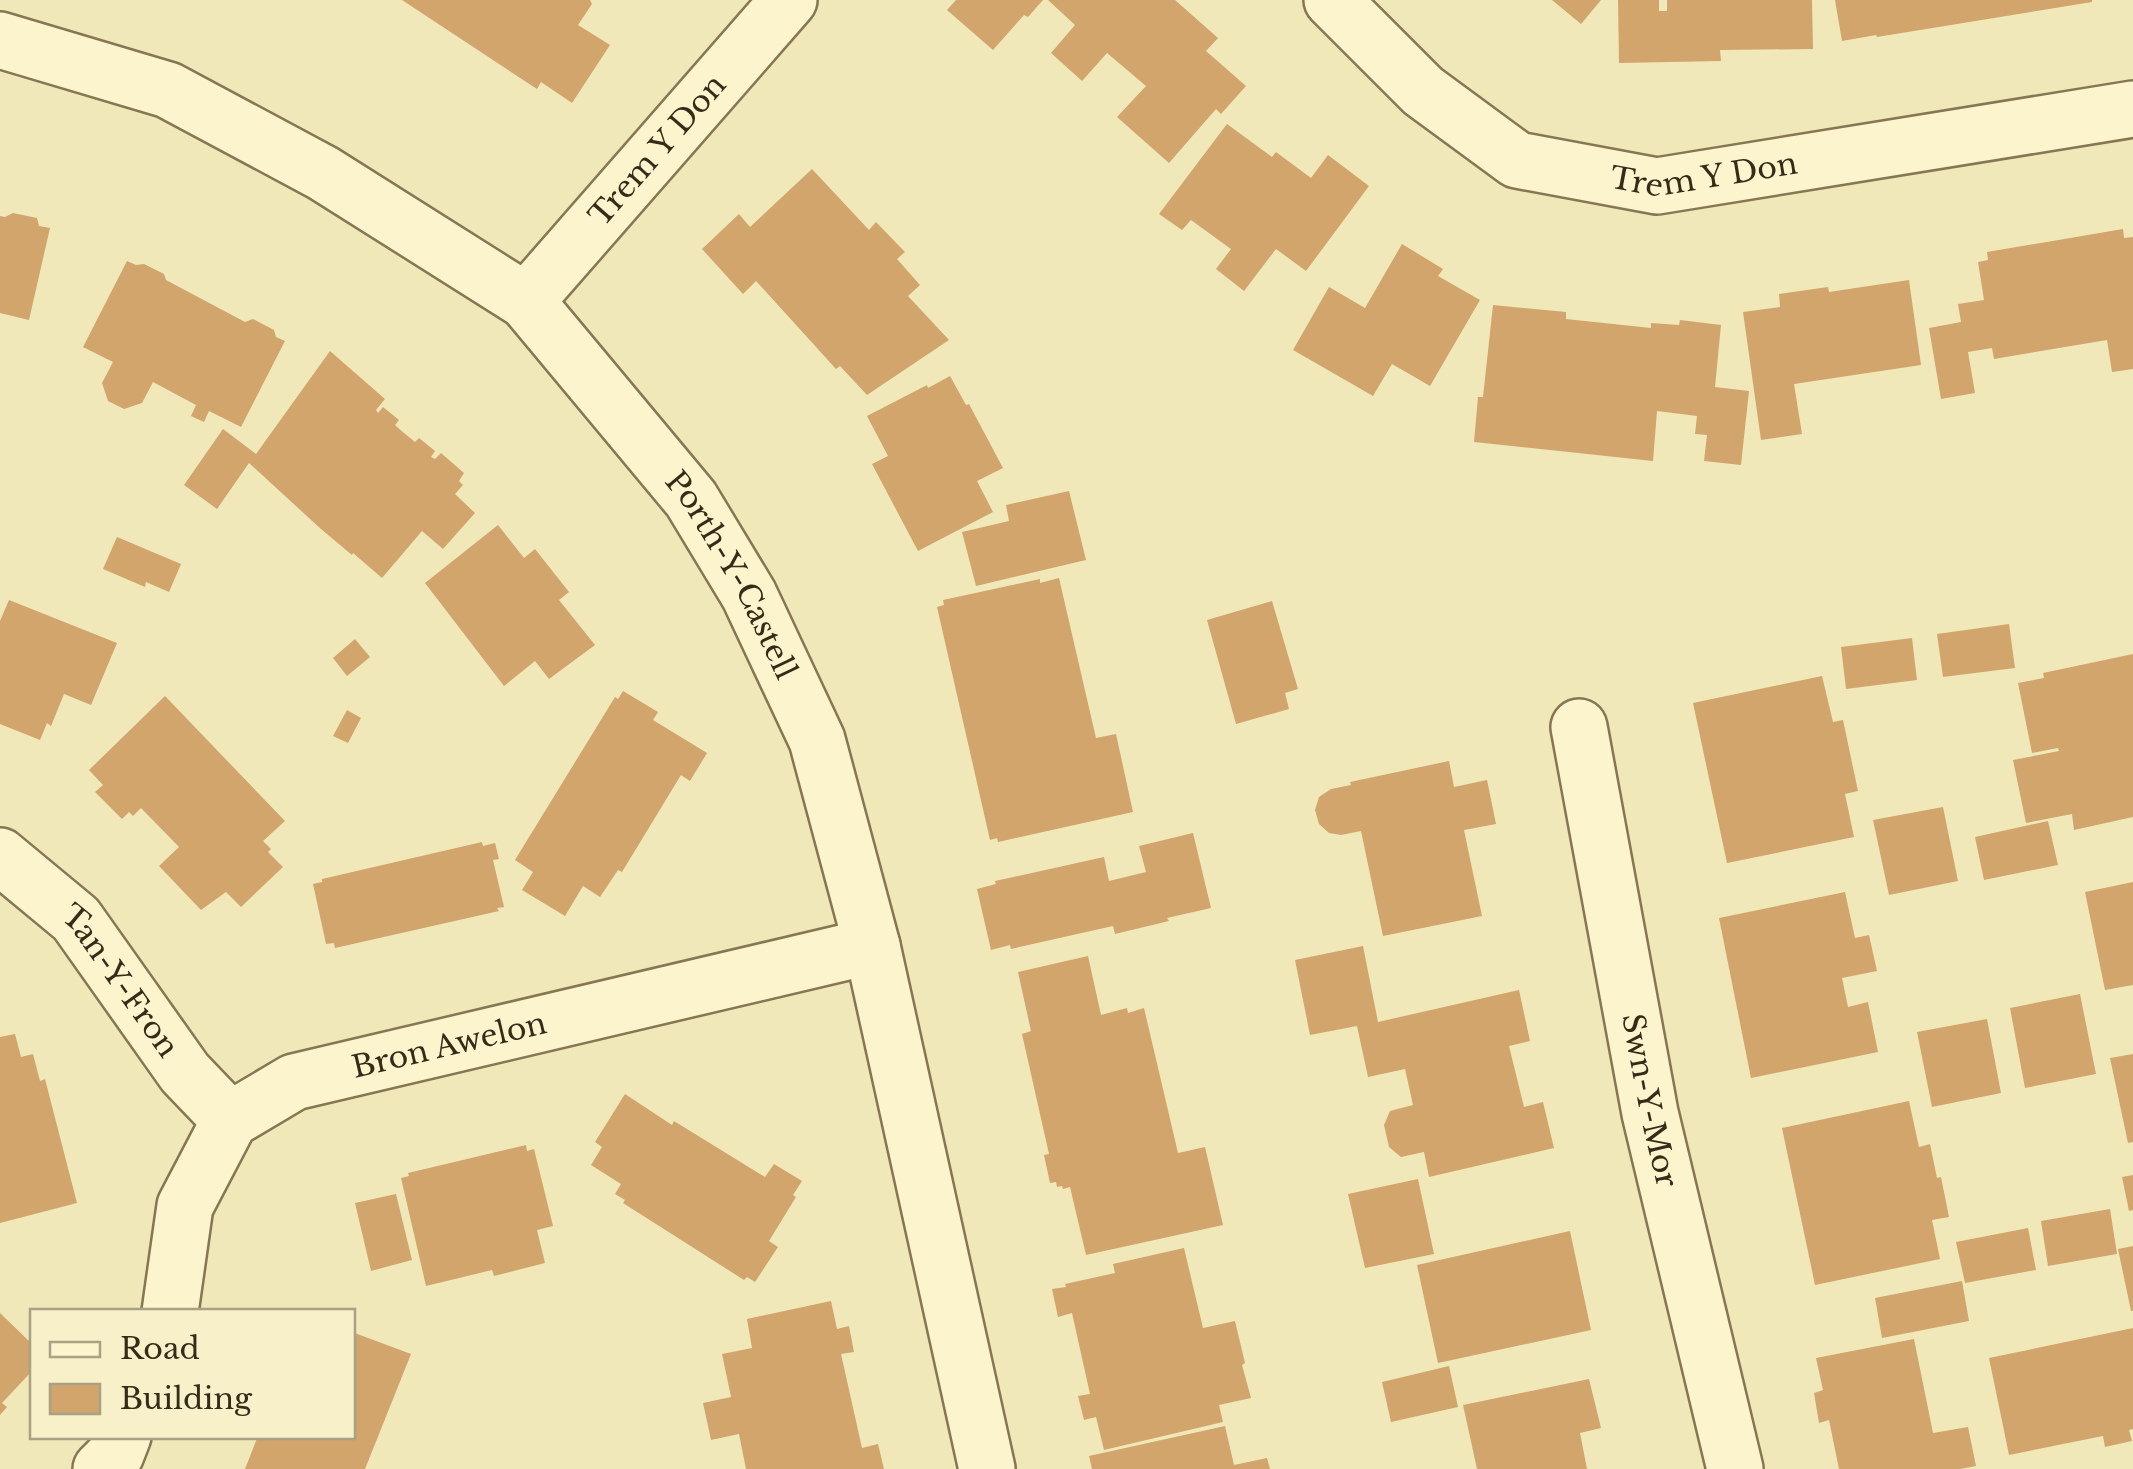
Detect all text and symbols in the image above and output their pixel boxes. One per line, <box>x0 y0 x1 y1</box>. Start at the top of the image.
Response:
street label: Trem Y Don <box>581 67 733 233</box>
street label: Trem Y Don <box>1607 145 1800 205</box>
street label: Porth-Y-Castell <box>657 463 805 685</box>
street label: Tan-Y-Fron <box>55 896 187 1064</box>
street label: Bron Awelon <box>348 1004 550 1086</box>
street label: Swn-Y-Mor <box>1614 1011 1686 1192</box>
legend <box>30 1309 355 1439</box>
text: Road <box>120 1330 200 1367</box>
text: Building <box>120 1380 253 1417</box>

